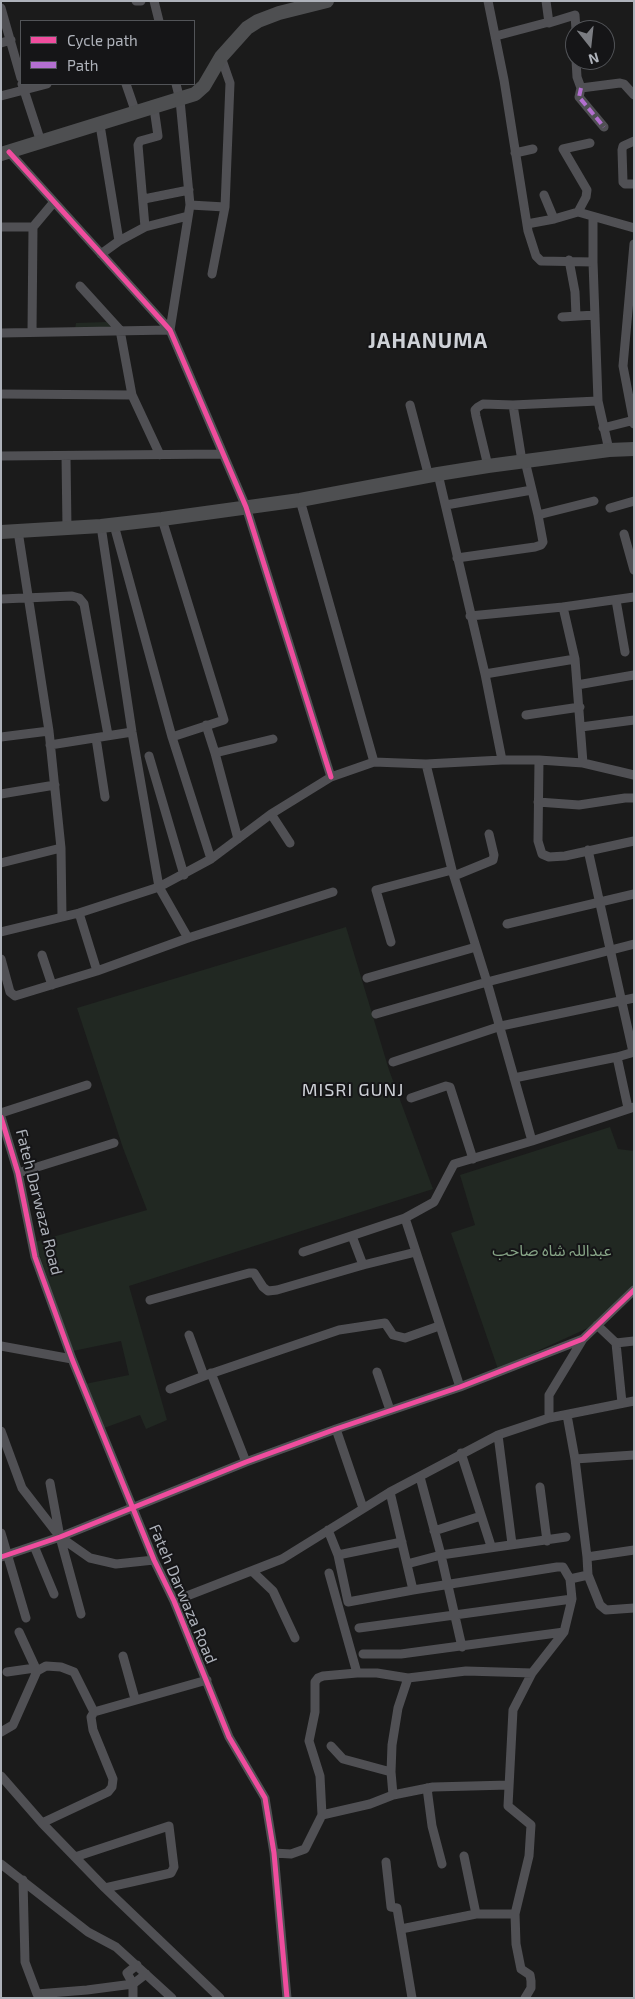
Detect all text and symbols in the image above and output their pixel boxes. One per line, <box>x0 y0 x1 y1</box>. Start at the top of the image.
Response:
legend <box>20 20 195 85</box>
north arrow <box>565 20 615 70</box>
text: Cycle path <box>67 31 138 49</box>
text: N <box>587 49 601 69</box>
text: Path <box>67 56 98 74</box>
district label: JAHANUMA <box>367 328 489 354</box>
district label: MISRI GUNJ <box>300 1079 406 1101</box>
street label: Fateh Darwaza Road <box>12 1127 66 1277</box>
park label: عبداللہ شاہ صاحب <box>492 1241 612 1261</box>
street label: Fateh Darwaza Road <box>145 1521 221 1667</box>

